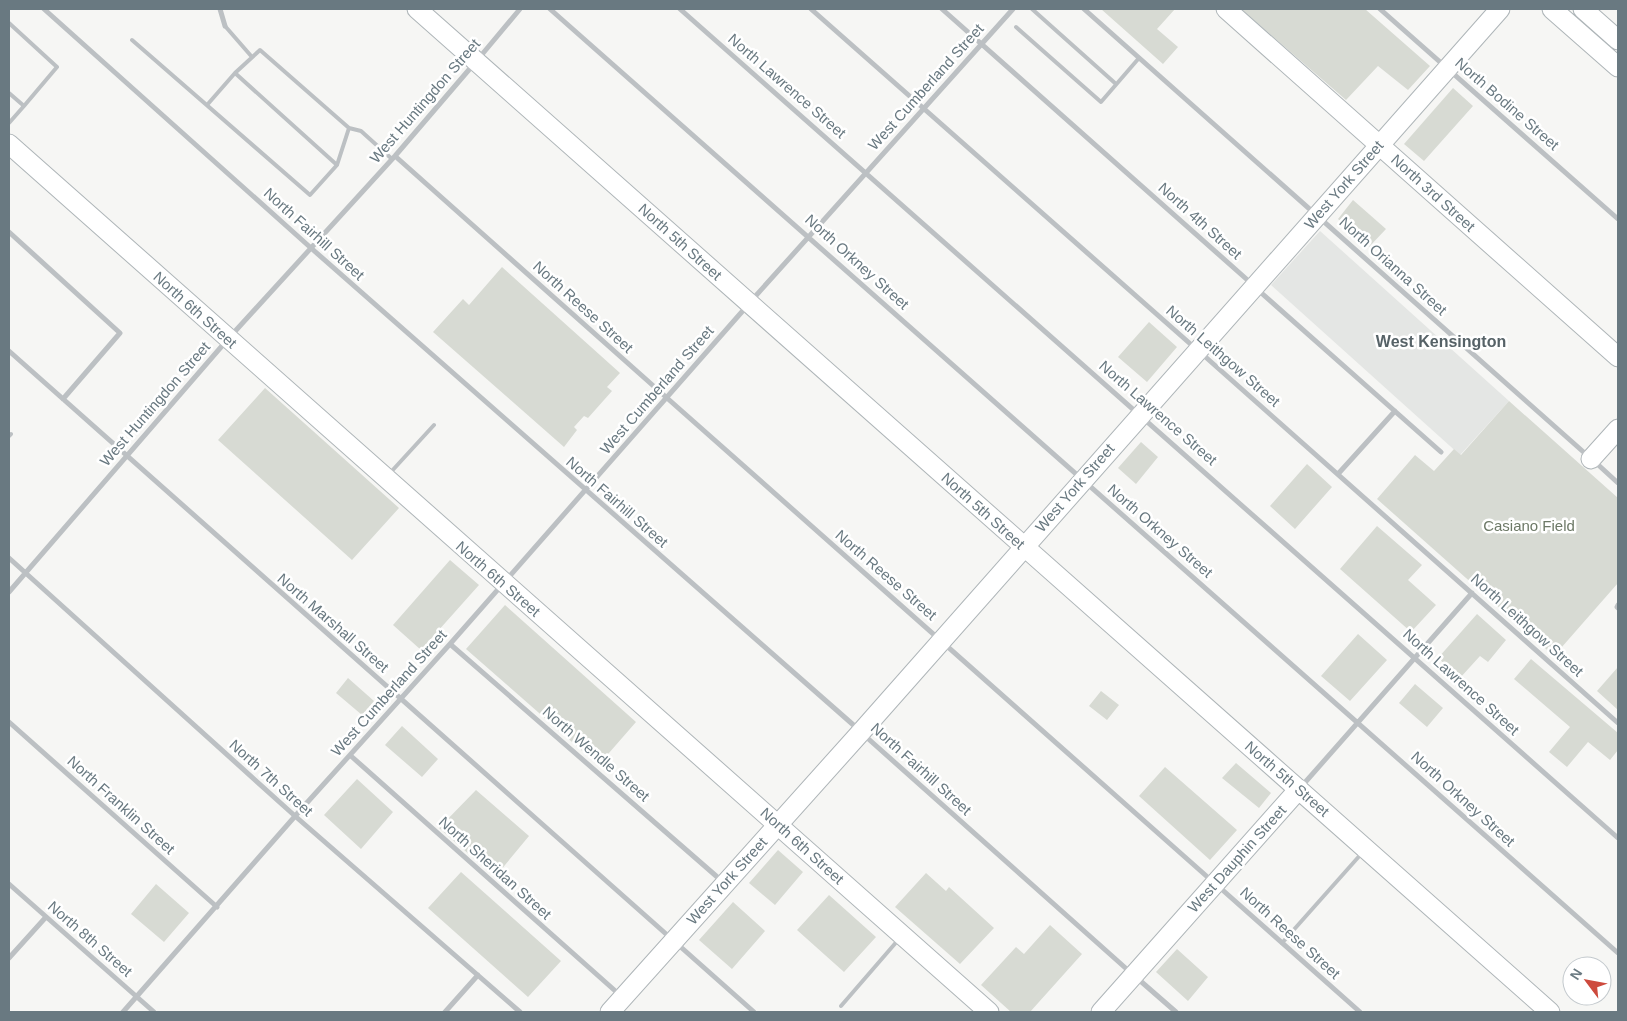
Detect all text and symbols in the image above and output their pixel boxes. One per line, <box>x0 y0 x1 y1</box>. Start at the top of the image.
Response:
street label: West Cumberland Street <box>864 19 987 153</box>
street label: North Lawrence Street <box>725 30 850 142</box>
street label: West Huntingdon Street <box>366 34 484 166</box>
street label: North Bodine Street <box>1452 54 1563 154</box>
street label: West York Street <box>1301 136 1387 232</box>
street label: North 3rd Street <box>1388 151 1479 235</box>
street label: North 4th Street <box>1155 179 1246 263</box>
street label: North Fairhill Street <box>261 184 369 284</box>
street label: North 5th Street <box>635 200 726 284</box>
street label: North Orkney Street <box>802 211 913 313</box>
street label: North Orianna Street <box>1336 213 1451 319</box>
street label: North Reese Street <box>530 257 637 356</box>
street label: North 6th Street <box>150 268 241 352</box>
street label: North Leithgow Street <box>1163 302 1284 410</box>
street label: West Cumberland Street <box>596 322 717 457</box>
district label: West Kensington <box>1376 333 1506 350</box>
street label: West Huntingdon Street <box>96 337 214 469</box>
street label: North Lawrence Street <box>1096 357 1221 469</box>
street label: West York Street <box>1032 439 1118 535</box>
street label: North Fairhill Street <box>563 453 672 551</box>
street label: North 5th Street <box>938 469 1029 553</box>
street label: North Orkney Street <box>1104 480 1217 581</box>
park label: Casiano Field <box>1483 517 1575 534</box>
street label: North Reese Street <box>832 526 941 624</box>
street label: North 6th Street <box>453 537 544 620</box>
street label: North Marshall Street <box>274 570 393 676</box>
street label: North Leithgow Street <box>1468 570 1588 680</box>
street label: West Cumberland Street <box>327 625 450 759</box>
street label: North Lawrence Street <box>1400 625 1523 739</box>
street label: North Wendle Street <box>540 703 654 805</box>
street label: North Fairhill Street <box>868 719 976 819</box>
street label: North 7th Street <box>226 736 317 820</box>
street label: North 5th Street <box>1242 737 1333 820</box>
street label: North Orkney Street <box>1408 748 1519 850</box>
street label: North Franklin Street <box>64 752 179 858</box>
street label: West Dauphin Street <box>1184 801 1290 916</box>
street label: North 6th Street <box>757 804 848 888</box>
street label: North Sheridan Street <box>436 813 556 923</box>
street label: West York Street <box>683 833 771 928</box>
street label: North Reese Street <box>1237 883 1344 982</box>
street label: North 8th Street <box>45 897 136 980</box>
north arrow <box>1562 956 1612 1006</box>
text: N <box>1567 966 1585 983</box>

